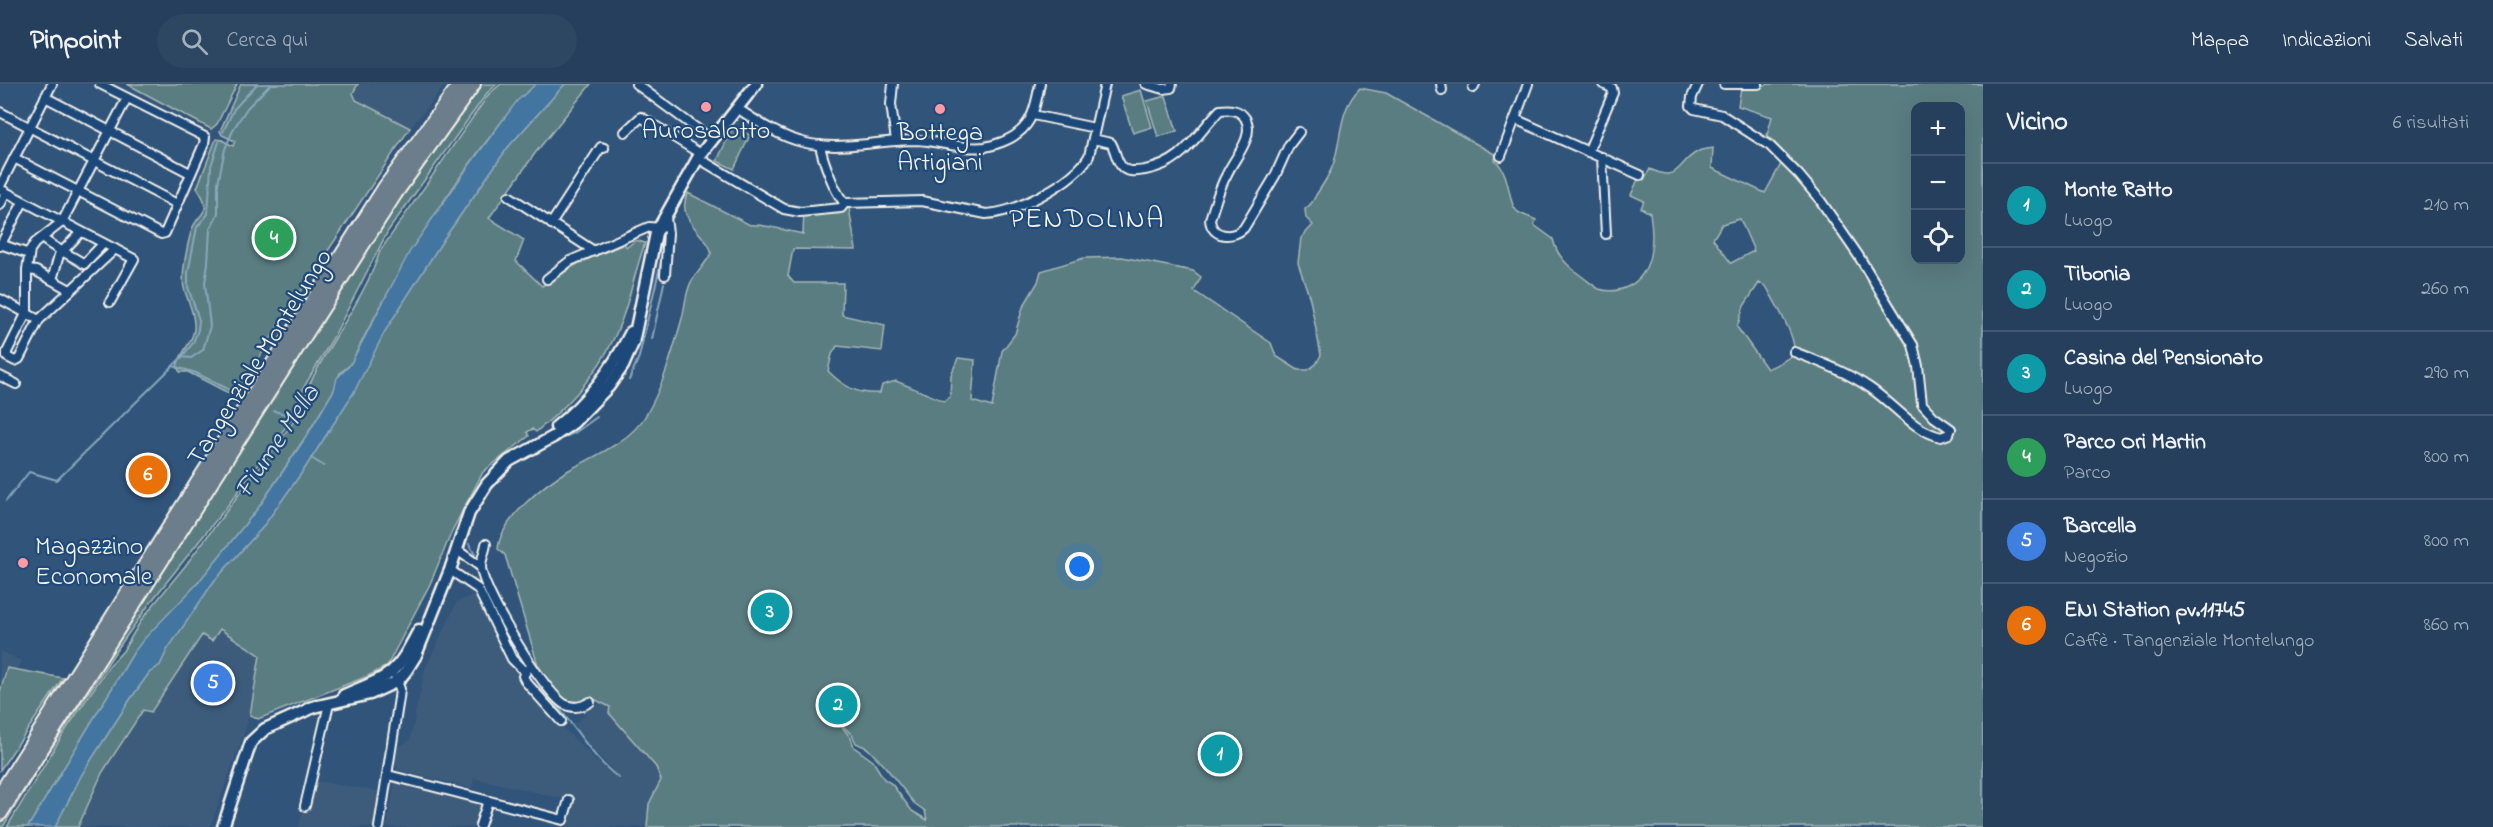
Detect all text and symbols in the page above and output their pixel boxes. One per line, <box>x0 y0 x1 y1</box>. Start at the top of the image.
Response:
search box <box>157 14 577 68</box>
text: Pinpoint <box>30 21 121 62</box>
icon: search <box>178 25 211 58</box>
text: Cerca qui <box>226 25 308 57</box>
text: Mappa <box>2191 26 2249 56</box>
text: Indicazioni <box>2282 26 2371 56</box>
text: Salvati <box>2404 26 2463 56</box>
marker: Aurosalotto <box>699 100 713 114</box>
marker: Bottega Artigiani <box>933 102 947 116</box>
map controls <box>1911 102 1965 264</box>
button: + <box>1911 102 1965 156</box>
text: Vicino <box>2007 104 2068 142</box>
text: 6 risultati <box>2393 109 2469 138</box>
place label: Aurosalotto <box>642 113 770 151</box>
place label: Bottega Artigiani <box>896 115 983 183</box>
button: − <box>1911 156 1965 210</box>
text: Monte Ratto <box>2064 175 2173 207</box>
text: 1 <box>2023 191 2030 220</box>
text: 210 m <box>2424 191 2469 220</box>
district label: PENDOLINA <box>1009 200 1165 241</box>
text: Luogo <box>2064 207 2113 236</box>
button: locate <box>1911 210 1965 264</box>
pin: 4 <box>254 216 294 260</box>
street label: Tangenziale Montelungo <box>179 242 343 474</box>
text: Tibonia <box>2064 259 2130 291</box>
text: 2 <box>2022 275 2031 304</box>
text: 260 m <box>2421 275 2469 304</box>
text: Luogo <box>2064 291 2113 320</box>
text: Casina del Pensionato <box>2064 343 2263 375</box>
text: 3 <box>2022 359 2031 388</box>
text: 290 m <box>2424 359 2469 388</box>
text: Luogo <box>2064 375 2113 404</box>
water label: Fiume Mella <box>226 377 331 507</box>
text: Parco Ori Martin <box>2064 427 2206 459</box>
text: 4 <box>2022 443 2031 472</box>
text: 800 m <box>2424 443 2469 472</box>
pin: 6 <box>128 452 168 498</box>
text: Parco <box>2064 459 2111 488</box>
text: Barcella <box>2064 511 2136 543</box>
text: 5 <box>2021 527 2032 556</box>
text: 800 m <box>2424 527 2469 556</box>
place label: Magazzino Economale <box>35 529 153 597</box>
text: Negozio <box>2064 543 2128 572</box>
your location <box>1065 552 1094 581</box>
marker: Magazzino Economale <box>16 556 30 570</box>
pin: 3 <box>750 590 790 634</box>
text: ENI Station pv.11745 <box>2064 595 2245 627</box>
text: 6 <box>2022 611 2031 640</box>
text: 860 m <box>2424 611 2469 640</box>
text: Caffè · Tangenziale Montelungo <box>2064 627 2314 656</box>
pin: 5 <box>194 660 232 706</box>
pin: 2 <box>818 682 858 728</box>
pin: 1 <box>1200 732 1240 776</box>

